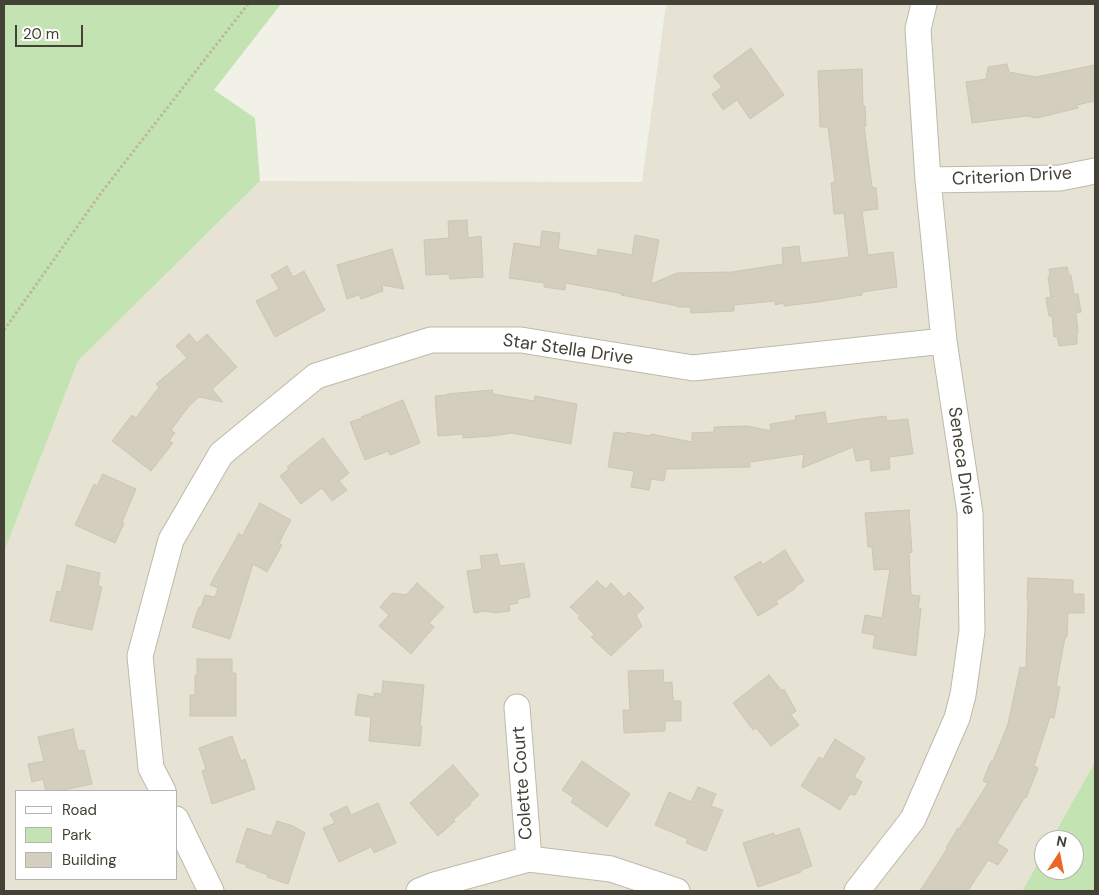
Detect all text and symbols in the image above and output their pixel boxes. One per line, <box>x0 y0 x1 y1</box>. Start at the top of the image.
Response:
scale bar <box>18 15 85 47</box>
text: 20 m <box>23 24 59 44</box>
street label: Criterion Drive <box>951 163 1073 191</box>
street label: Star Stella Drive <box>501 330 635 370</box>
street label: Seneca Drive <box>943 406 979 516</box>
street label: Colette Court <box>508 725 538 841</box>
legend <box>15 790 178 880</box>
text: Road <box>62 800 97 820</box>
text: Park <box>62 825 92 845</box>
north arrow <box>1034 830 1084 880</box>
text: N <box>1055 831 1068 851</box>
text: Building <box>62 850 117 870</box>

